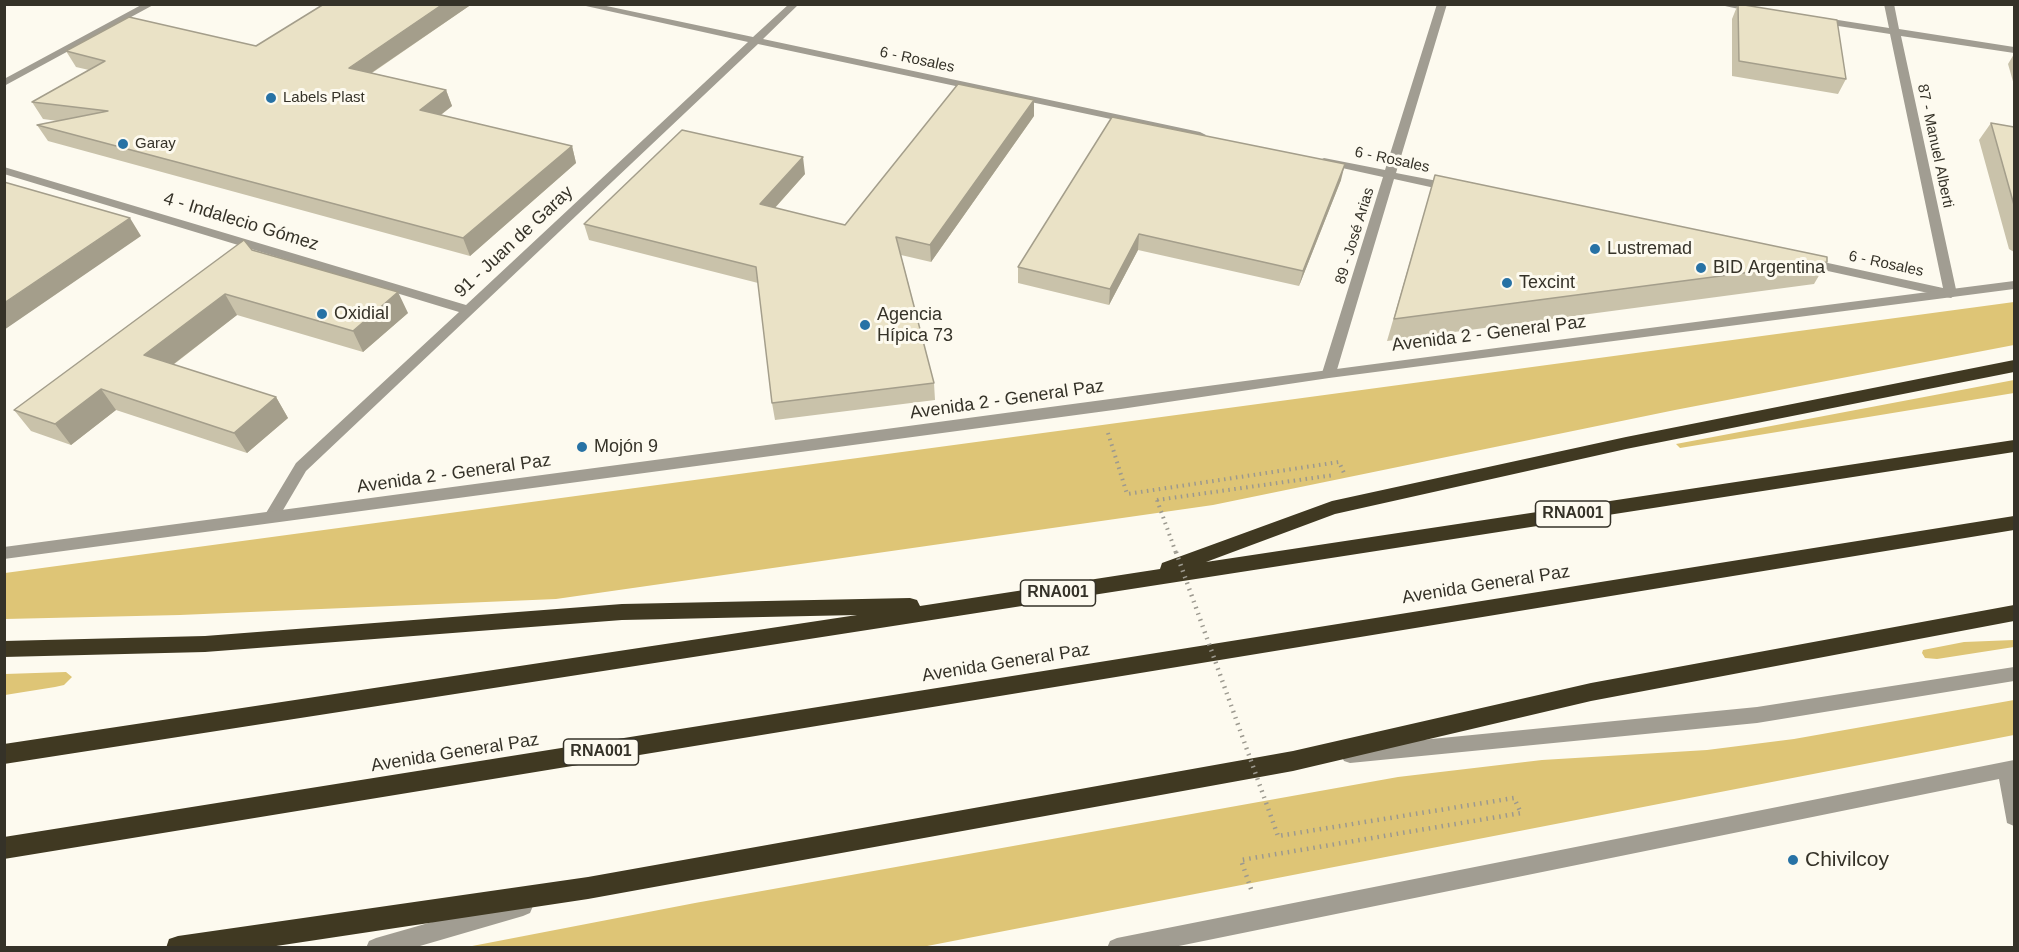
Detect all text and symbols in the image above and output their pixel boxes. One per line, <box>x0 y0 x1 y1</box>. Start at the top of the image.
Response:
street label: 6 - Rosales <box>878 43 956 77</box>
street label: 87 - Manuel Alberti <box>1913 83 1957 209</box>
place label: Labels Plast <box>283 89 365 107</box>
marker: Labels Plast <box>264 91 278 105</box>
place label: Garay <box>135 135 176 153</box>
marker: Garay <box>116 137 130 151</box>
street label: 6 - Rosales <box>1353 143 1431 177</box>
street label: 91 - Juan de Garay <box>450 182 578 302</box>
street label: 89 - José Arias <box>1332 186 1378 286</box>
street label: 4 - Indalecio Gómez <box>161 188 321 256</box>
place label: Lustremad <box>1607 238 1692 260</box>
marker: Lustremad <box>1588 242 1602 256</box>
street label: 6 - Rosales <box>1847 247 1925 281</box>
place label: BID Argentina <box>1713 257 1825 279</box>
marker: BID Argentina <box>1694 261 1708 275</box>
place label: Texcint <box>1519 272 1575 294</box>
marker: Texcint <box>1500 276 1514 290</box>
place label: Oxidial <box>334 303 389 325</box>
place label: Agencia Hípica 73 <box>877 304 953 346</box>
marker: Oxidial <box>315 307 329 321</box>
street label: Avenida 2 - General Paz <box>1391 311 1587 357</box>
marker: Agencia Hípica 73 <box>858 318 872 332</box>
street label: Avenida 2 - General Paz <box>909 376 1105 424</box>
place label: Mojón 9 <box>594 436 658 458</box>
marker: Mojón 9 <box>575 440 589 454</box>
street label: Avenida 2 - General Paz <box>356 450 552 498</box>
road number: RNA001 <box>1536 501 1610 527</box>
street label: Avenida General Paz <box>1400 561 1572 609</box>
road number: RNA001 <box>1020 580 1096 606</box>
street label: Avenida General Paz <box>920 639 1092 687</box>
street label: Avenida General Paz <box>369 729 541 777</box>
road number: RNA001 <box>564 739 638 765</box>
place label: Chivilcoy <box>1805 847 1889 873</box>
marker: Chivilcoy <box>1786 853 1800 867</box>

